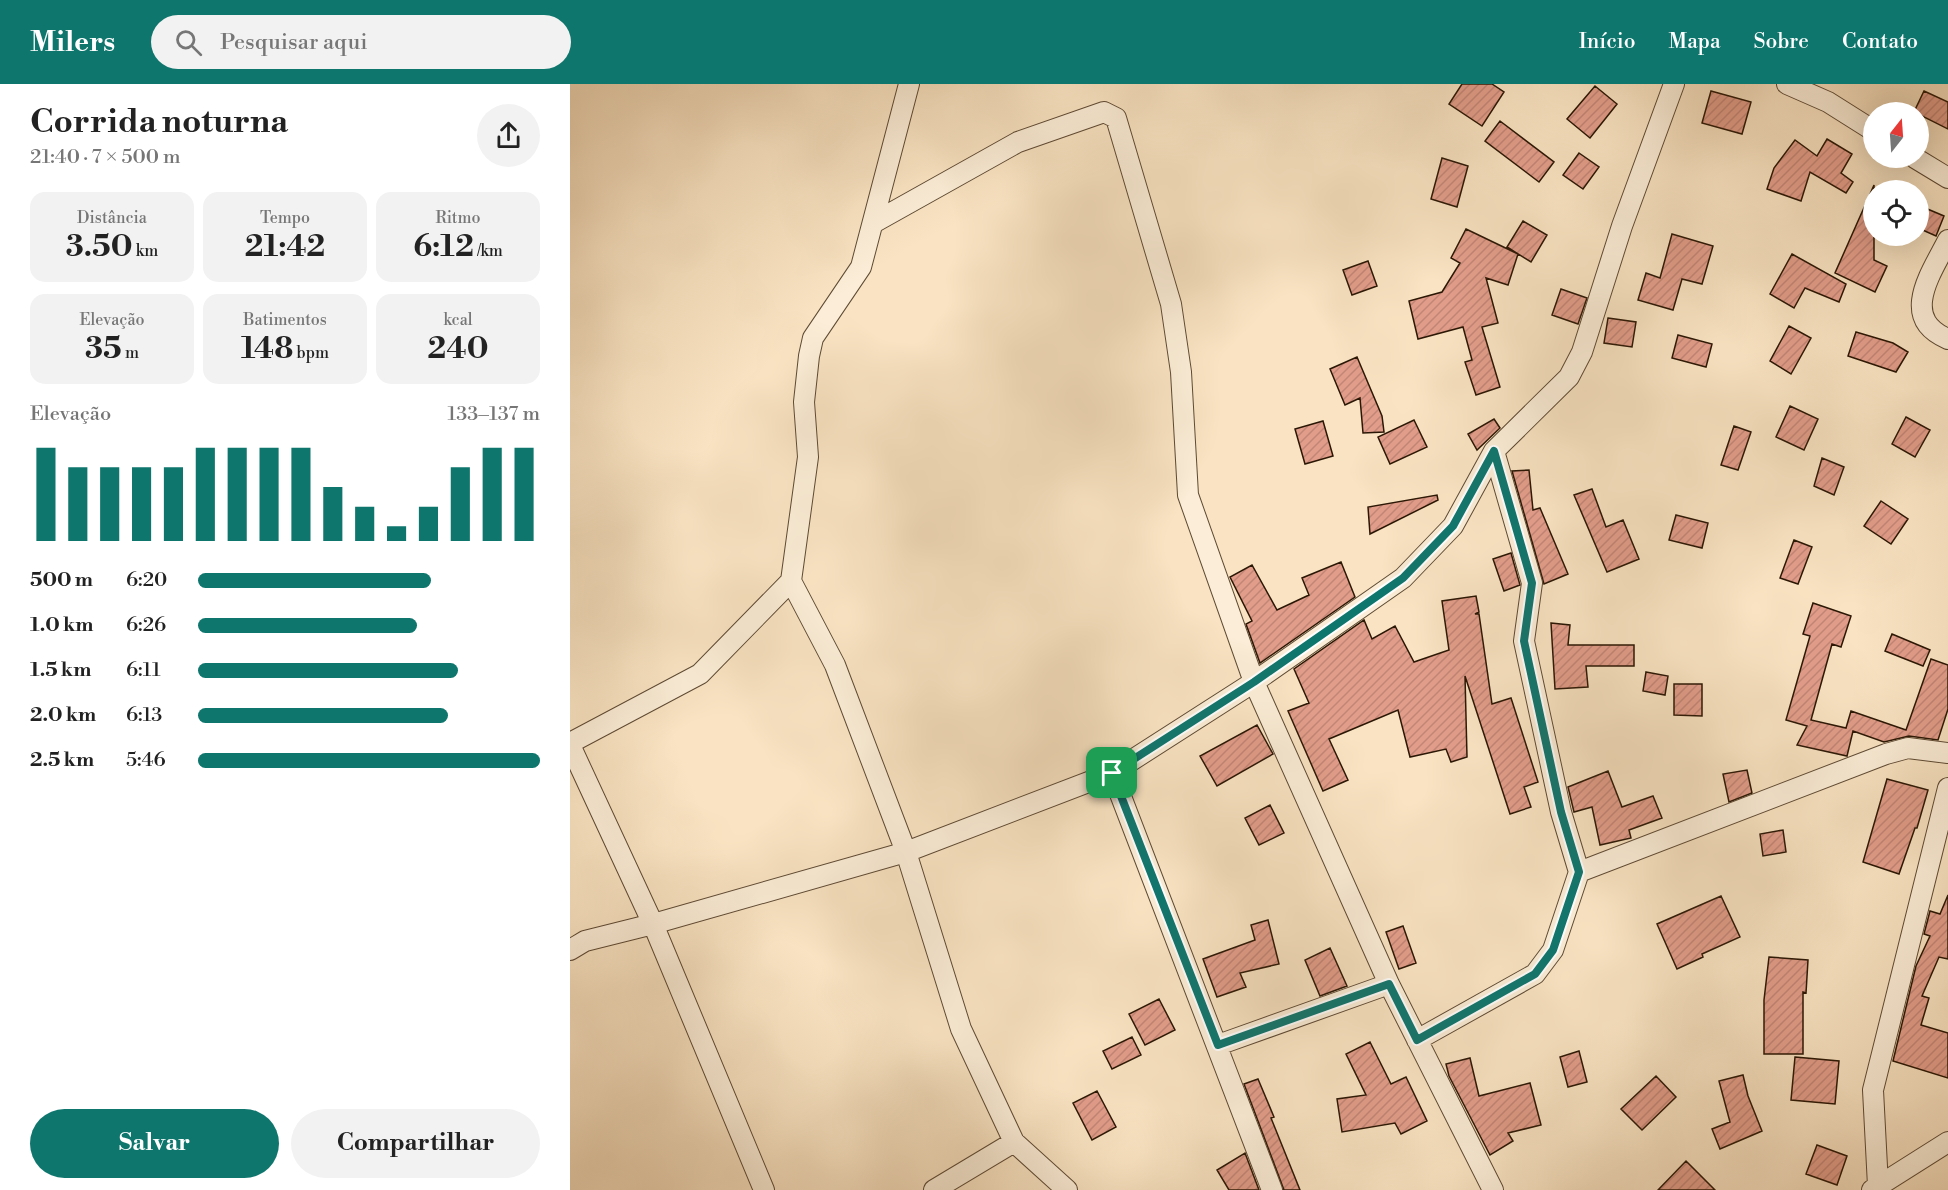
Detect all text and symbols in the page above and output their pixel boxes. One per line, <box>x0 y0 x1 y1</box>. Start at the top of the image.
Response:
search box <box>151 15 571 69</box>
text: Milers <box>30 25 115 60</box>
icon: search <box>172 26 205 59</box>
text: Pesquisar aqui <box>220 29 367 56</box>
text: Início <box>1579 29 1636 55</box>
text: Mapa <box>1669 29 1721 55</box>
text: Sobre <box>1754 29 1809 55</box>
text: Contato <box>1842 29 1918 55</box>
text: Corrida noturna <box>30 102 288 143</box>
north arrow <box>1863 102 1929 168</box>
map controls <box>1863 102 1929 246</box>
button: share <box>477 104 540 167</box>
text: 21:40 · 7 × 500 m <box>30 145 181 170</box>
button: locate <box>1863 180 1929 246</box>
text: Distância <box>77 208 147 228</box>
text: Tempo <box>260 208 310 228</box>
text: Ritmo <box>436 208 480 228</box>
text: 3.50 <box>66 228 133 266</box>
text: 21:42 <box>245 228 325 266</box>
text: 6:12 <box>413 228 474 266</box>
text: km <box>133 241 158 261</box>
text: /km <box>474 241 503 261</box>
text: Elevação <box>80 310 144 330</box>
text: Batimentos <box>243 310 327 330</box>
text: kcal <box>443 310 473 330</box>
text: 35 <box>85 330 122 368</box>
text: 148 <box>241 330 293 368</box>
text: 240 <box>428 330 488 368</box>
text: m <box>122 343 139 363</box>
text: bpm <box>293 343 329 363</box>
text: Elevação <box>30 402 111 427</box>
text: 133–137 m <box>448 402 540 427</box>
text: 500 m <box>30 568 93 593</box>
text: 6:20 <box>126 568 167 593</box>
text: 1.0 km <box>30 613 94 638</box>
text: 6:26 <box>126 613 166 638</box>
text: 1.5 km <box>30 658 91 683</box>
text: 6:11 <box>126 658 161 683</box>
text: 2.0 km <box>30 703 96 728</box>
text: 6:13 <box>126 703 162 728</box>
pin <box>1086 747 1137 798</box>
text: 2.5 km <box>30 748 94 773</box>
text: 5:46 <box>126 748 166 773</box>
icon: arrive <box>1095 756 1128 789</box>
button: Salvar <box>30 1109 279 1178</box>
button: Compartilhar <box>291 1109 540 1178</box>

